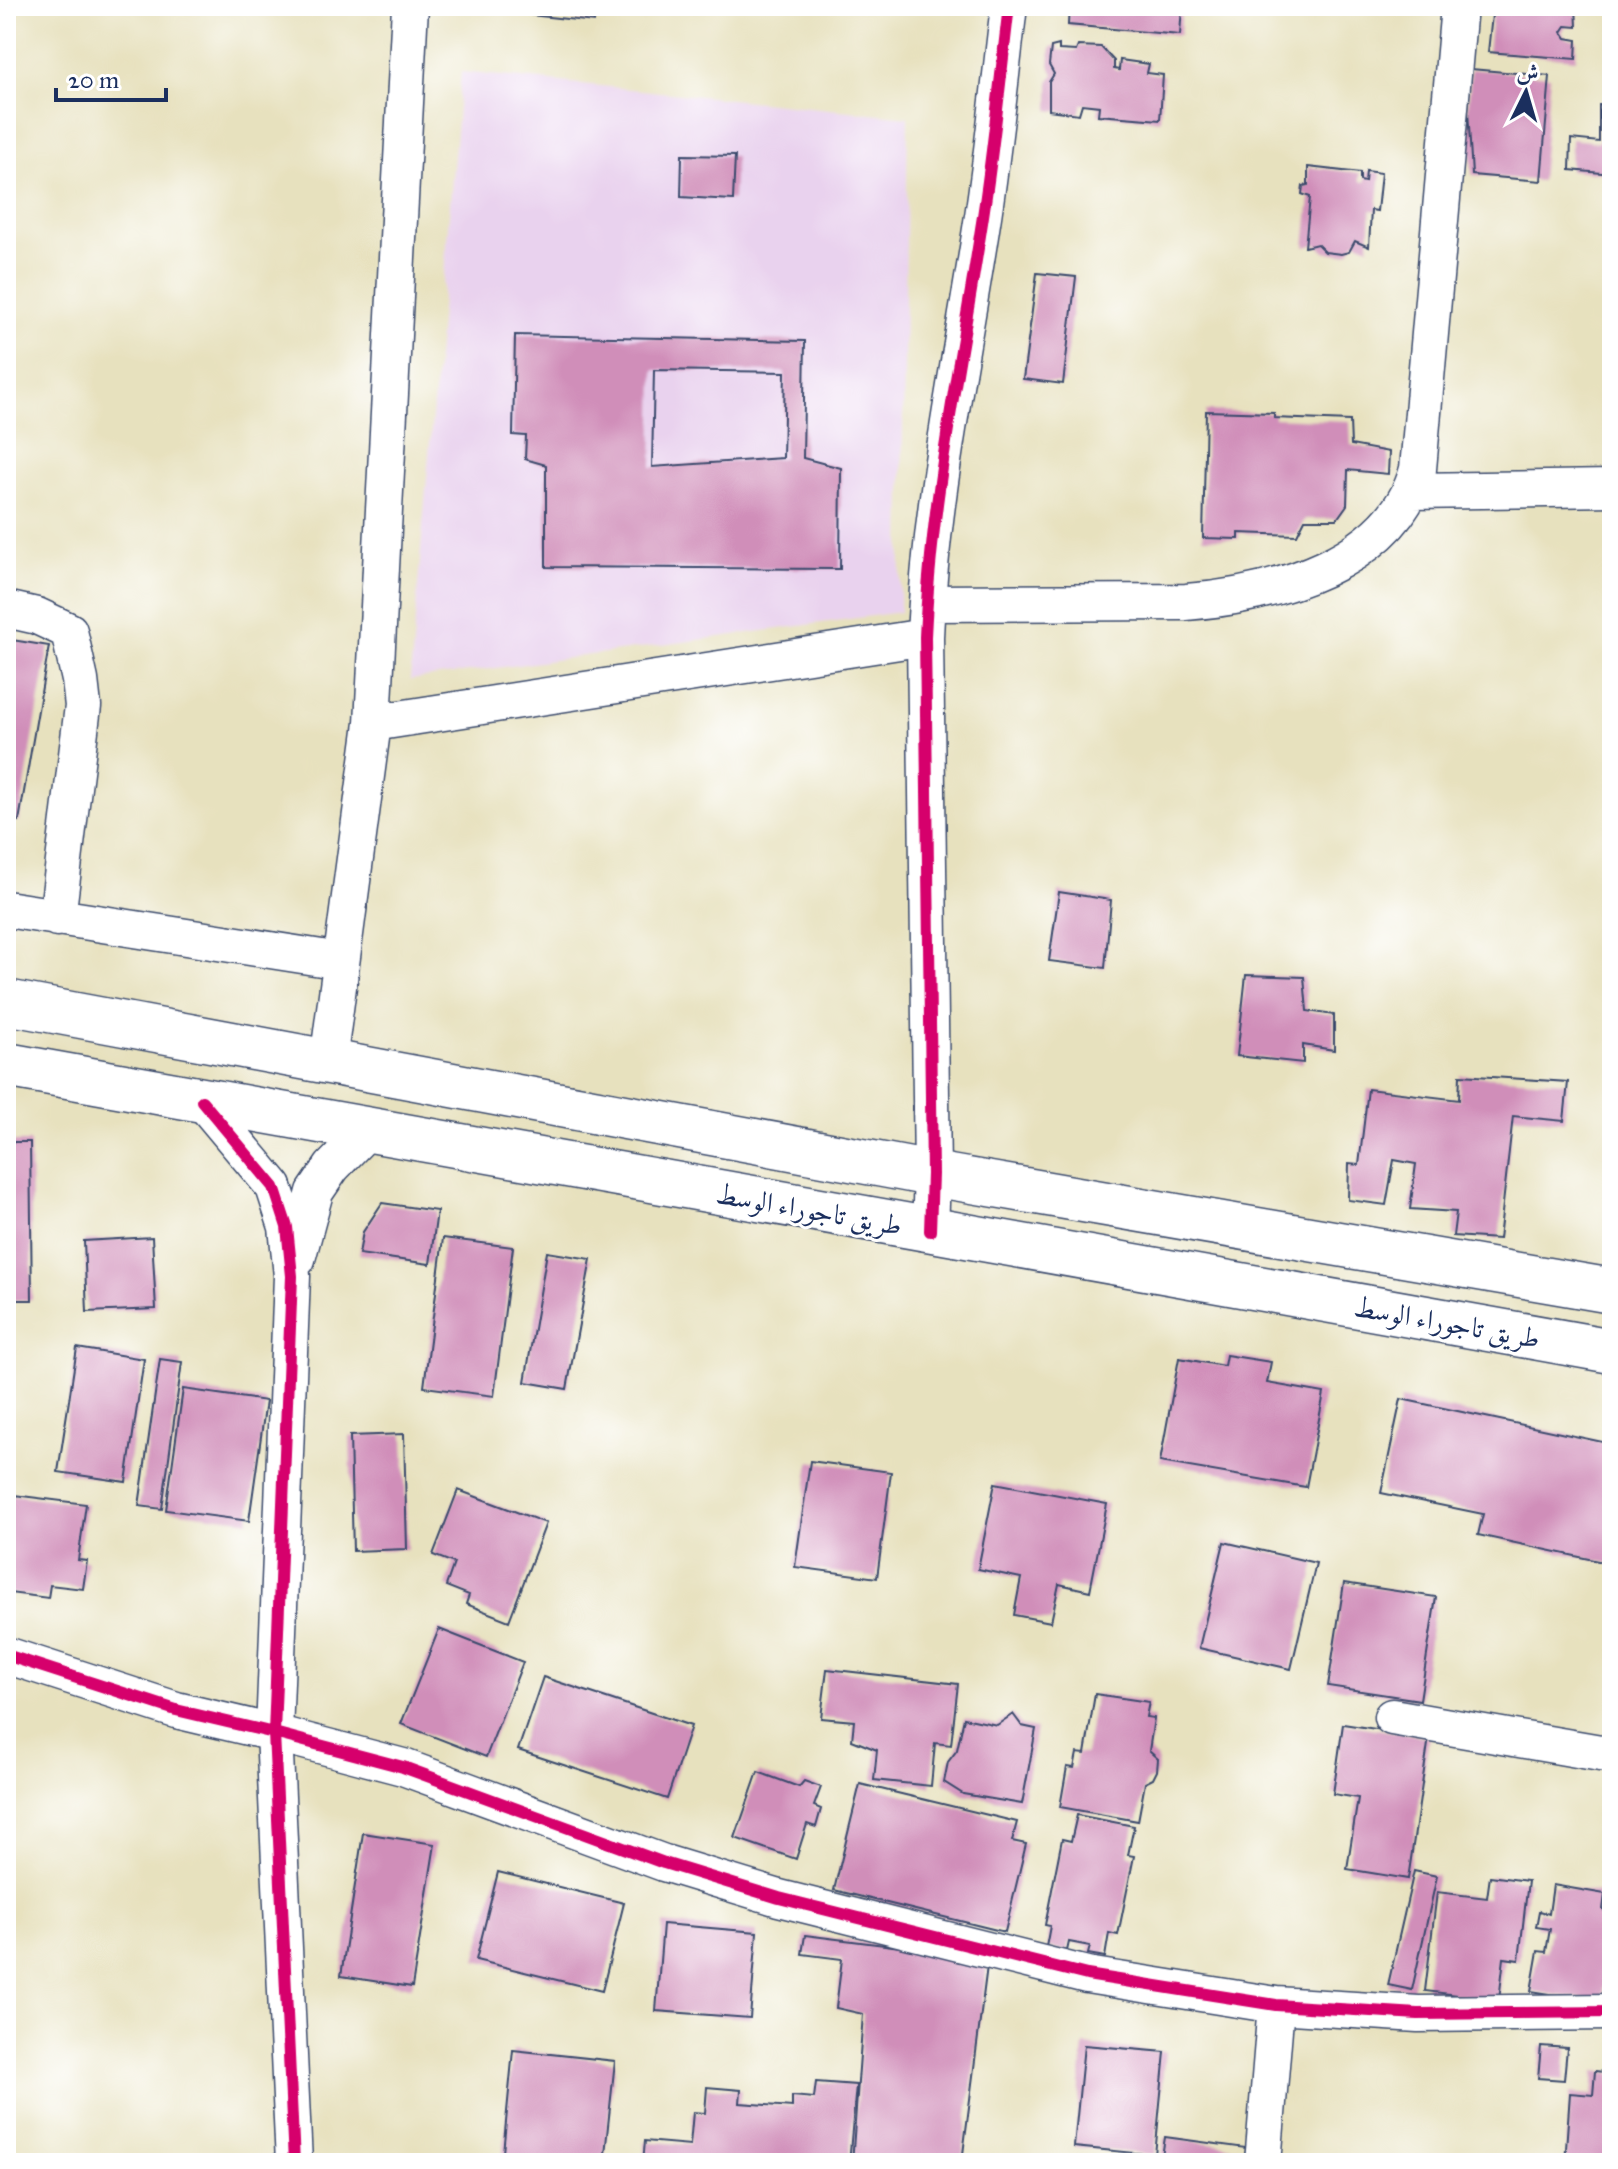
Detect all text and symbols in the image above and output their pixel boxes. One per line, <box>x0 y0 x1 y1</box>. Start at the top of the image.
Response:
scale bar <box>56 52 166 102</box>
north arrow <box>1486 52 1566 132</box>
text: ش <box>1516 58 1540 87</box>
text: 20 m <box>68 65 119 95</box>
street label: طريق تاجوراء الوسط <box>713 1176 905 1243</box>
street label: طريق تاجوراء الوسط <box>1351 1289 1543 1356</box>

